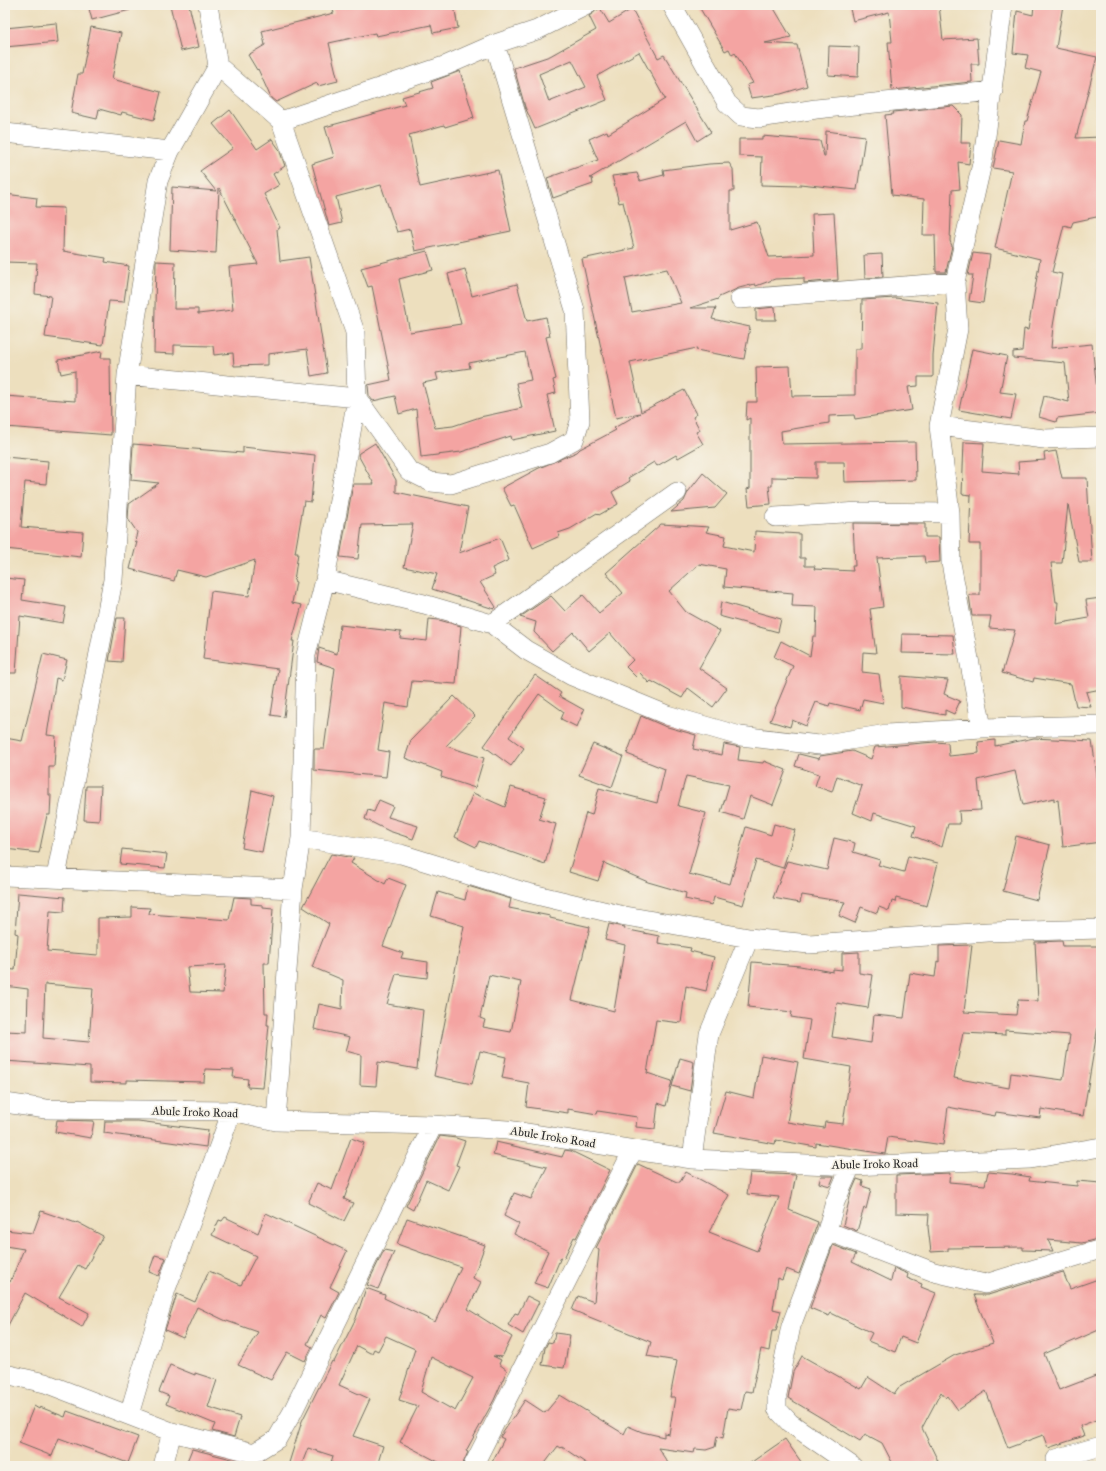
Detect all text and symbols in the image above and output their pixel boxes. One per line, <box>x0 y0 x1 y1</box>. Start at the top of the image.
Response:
street label: Abule Iroko Road <box>151 1103 238 1121</box>
street label: Abule Iroko Road <box>508 1123 597 1151</box>
street label: Abule Iroko Road <box>831 1156 918 1172</box>

